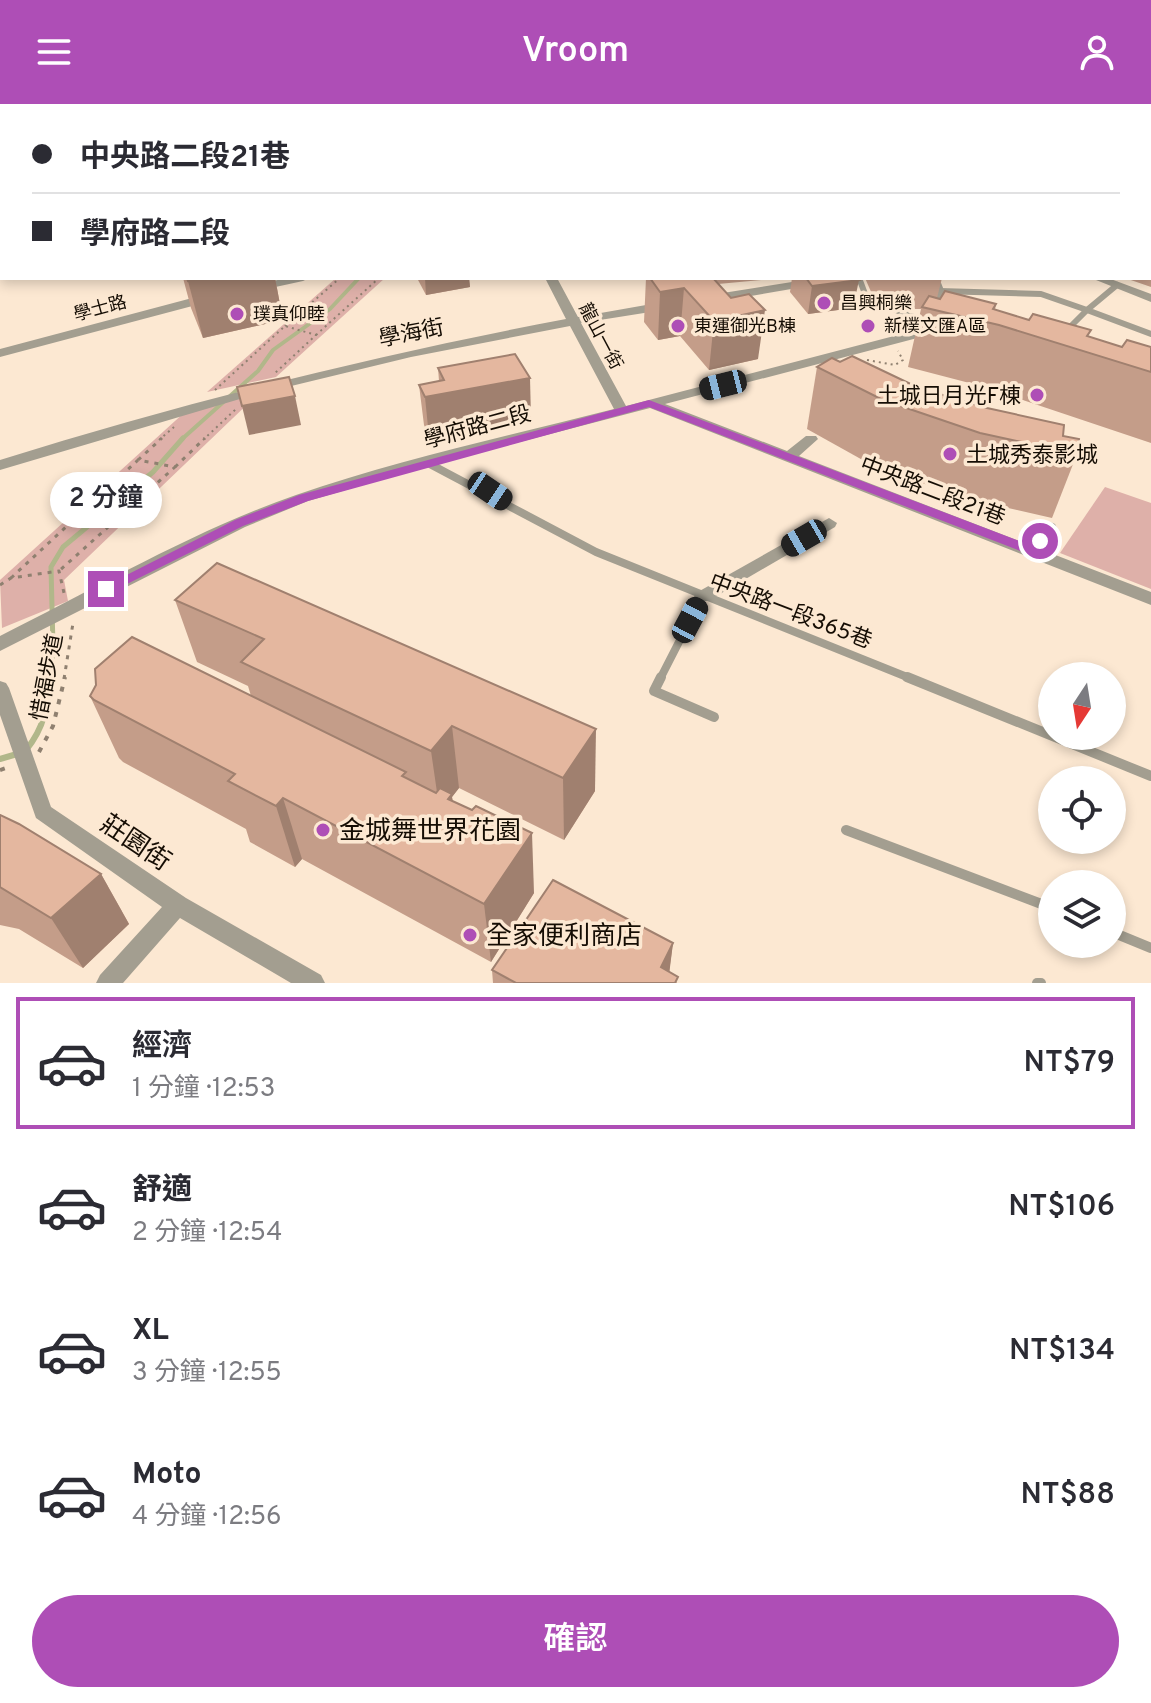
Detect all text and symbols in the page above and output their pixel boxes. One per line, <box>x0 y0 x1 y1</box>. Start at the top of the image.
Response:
text: Vroom <box>522 29 629 75</box>
icon: menu <box>32 30 76 74</box>
icon: person <box>1075 30 1119 74</box>
text: 中央路二段21巷 <box>80 140 290 177</box>
text: 學府路二段 <box>80 217 230 254</box>
street label: 學士路 <box>71 291 129 328</box>
place label: 昌興桐樂 <box>840 293 912 316</box>
marker: 昌興桐樂 <box>815 294 833 312</box>
street label: 龍山一街 <box>573 300 627 374</box>
place label: 璞真仰睦 <box>253 304 325 327</box>
marker: 璞真仰睦 <box>228 305 246 323</box>
street label: 學海街 <box>376 315 446 354</box>
place label: 東運御光B棟 <box>694 316 796 339</box>
place label: 新樸文匯A區 <box>884 316 986 339</box>
marker: 東運御光B棟 <box>669 317 687 335</box>
marker: 新樸文匯A區 <box>859 317 877 335</box>
car <box>697 368 749 402</box>
place label: 土城日月光F棟 <box>877 384 1021 411</box>
marker: 土城日月光F棟 <box>1028 386 1046 404</box>
street label: 學府路二段 <box>421 401 534 456</box>
place label: 土城秀泰影城 <box>966 443 1098 470</box>
marker: 土城秀泰影城 <box>941 445 959 463</box>
street label: 中央路二段21巷 <box>856 452 1009 532</box>
car <box>463 468 517 514</box>
callout: 2 分鐘 <box>50 473 162 529</box>
text: 2 分鐘 <box>69 483 143 516</box>
car <box>777 516 831 560</box>
route start <box>1022 523 1058 559</box>
street label: 中央路一段365巷 <box>705 569 875 656</box>
route end <box>88 571 124 607</box>
car <box>668 593 712 647</box>
street label: 惜福步道 <box>27 632 70 723</box>
north arrow <box>1038 662 1126 750</box>
map controls <box>1038 662 1126 958</box>
button: locate <box>1038 766 1126 854</box>
street label: 莊園街 <box>93 809 176 880</box>
place label: 金城舞世界花園 <box>339 816 521 849</box>
marker: 金城舞世界花園 <box>314 821 332 839</box>
button: layers <box>1038 870 1126 958</box>
place label: 全家便利商店 <box>486 921 642 954</box>
marker: 全家便利商店 <box>461 926 479 944</box>
icon: car <box>36 1027 108 1099</box>
text: 經濟 <box>132 1029 192 1066</box>
text: NT$79 <box>1024 1045 1115 1082</box>
text: 1 分鐘 · 12:53 <box>132 1073 275 1106</box>
icon: car <box>36 1171 108 1243</box>
text: 舒適 <box>132 1173 192 1210</box>
text: NT$106 <box>1008 1189 1115 1226</box>
text: 2 分鐘 · 12:54 <box>132 1217 283 1250</box>
text: XL <box>132 1313 169 1350</box>
icon: car <box>36 1315 108 1387</box>
text: NT$134 <box>1009 1333 1115 1370</box>
text: 3 分鐘 · 12:55 <box>132 1357 282 1390</box>
text: Moto <box>132 1457 202 1494</box>
icon: car <box>36 1459 108 1531</box>
text: NT$88 <box>1020 1477 1115 1514</box>
text: 4 分鐘 · 12:56 <box>132 1501 282 1534</box>
button: 確認 <box>32 1595 1119 1687</box>

